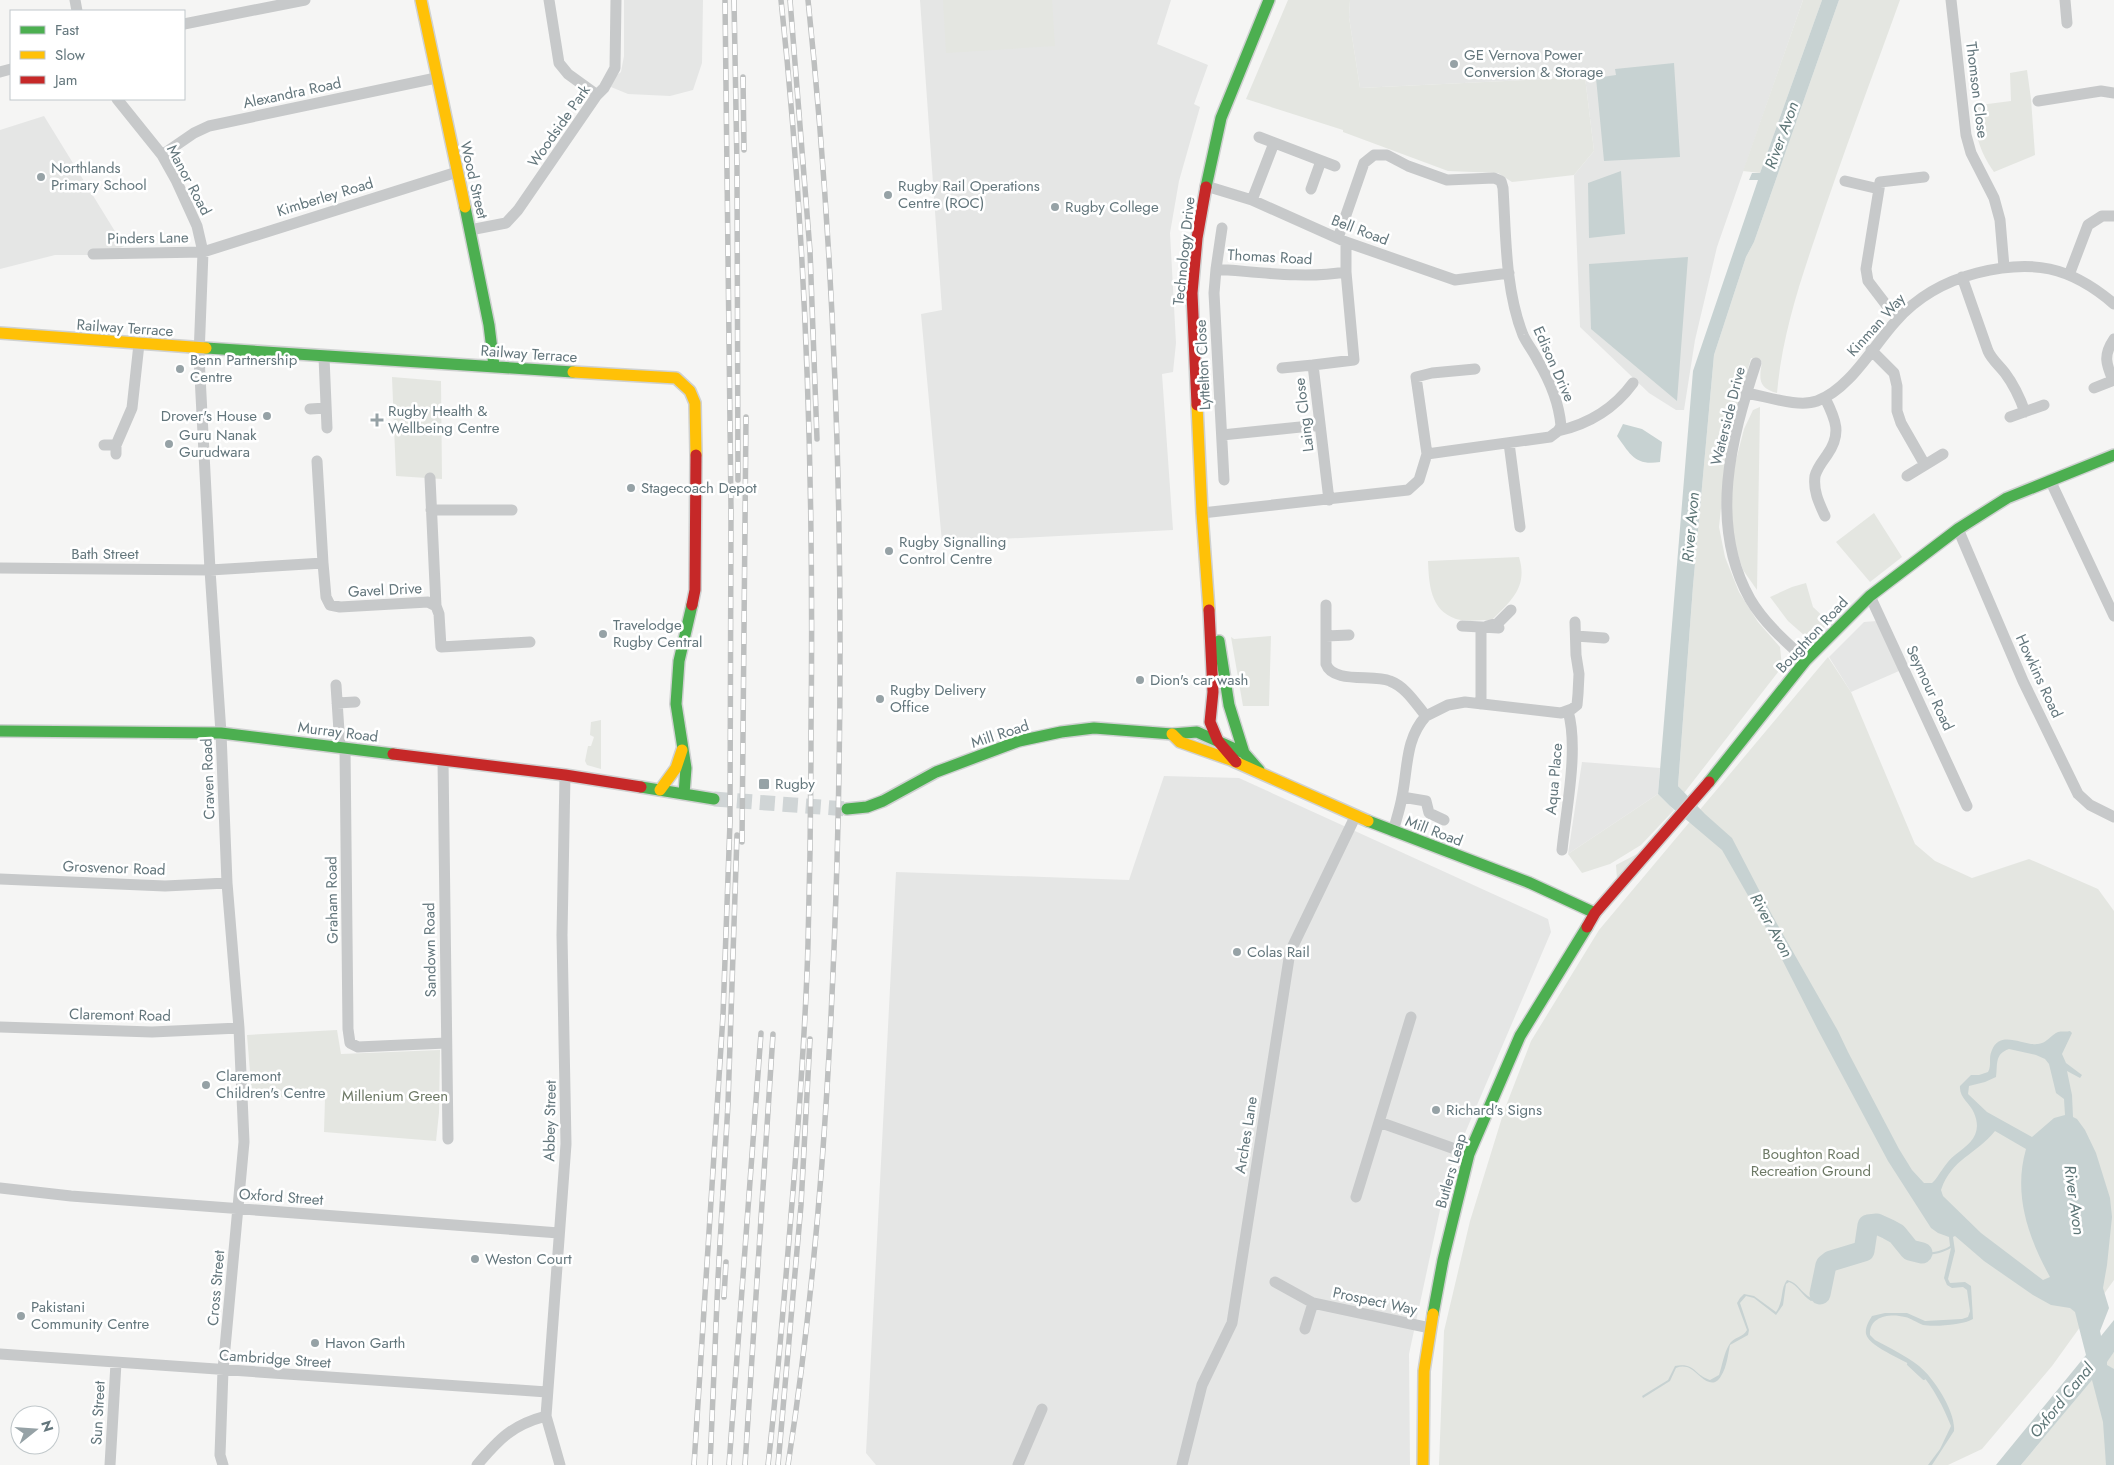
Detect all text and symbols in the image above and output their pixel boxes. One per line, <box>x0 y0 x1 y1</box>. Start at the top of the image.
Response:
legend <box>10 10 185 100</box>
text: Fast <box>55 19 79 41</box>
street label: Thomson Close <box>1960 40 1994 140</box>
text: Slow <box>55 44 86 66</box>
place label: GE Vernova Power Conversion & Storage <box>1464 44 1604 83</box>
marker: GE Vernova Power Conversion & Storage <box>1448 58 1460 70</box>
text: Jam <box>53 69 78 91</box>
street label: Alexandra Road <box>241 72 343 114</box>
street label: Woodside Park <box>522 80 596 172</box>
water label: River Avon <box>1759 98 1804 172</box>
street label: Wood Street <box>454 139 494 221</box>
street label: Manor Road <box>161 141 217 219</box>
place label: Northlands Primary School <box>51 157 147 196</box>
marker: Northlands Primary School <box>35 171 47 183</box>
street label: Kimberley Road <box>274 172 376 222</box>
place label: Rugby Rail Operations Centre (ROC) <box>898 175 1040 214</box>
marker: Rugby Rail Operations Centre (ROC) <box>882 189 894 201</box>
street label: Technology Drive <box>1167 195 1201 306</box>
place label: Rugby College <box>1065 196 1159 218</box>
marker: Rugby College <box>1049 201 1061 213</box>
street label: Bell Road <box>1328 209 1392 251</box>
street label: Pinders Lane <box>107 226 189 250</box>
street label: Thomas Road <box>1227 244 1313 270</box>
street label: Kinman Way <box>1842 288 1911 362</box>
street label: Railway Terrace <box>76 314 174 342</box>
street label: Lyttelton Close <box>1190 319 1216 411</box>
street label: Edison Drive <box>1528 323 1581 406</box>
street label: Railway Terrace <box>480 340 578 368</box>
place label: Benn Partnership Centre <box>190 349 298 388</box>
marker: Benn Partnership Centre <box>174 363 186 375</box>
street label: Waterside Drive <box>1705 364 1751 468</box>
street label: Laing Close <box>1289 376 1319 453</box>
place label: Rugby Health & Wellbeing Centre <box>388 400 500 439</box>
place label: Drover's House <box>161 405 257 427</box>
marker: Drover's House <box>261 410 273 422</box>
marker: Rugby Health & Wellbeing Centre <box>370 413 384 427</box>
place label: Guru Nanak Gurudwara <box>179 424 257 463</box>
marker: Guru Nanak Gurudwara <box>163 438 175 450</box>
place label: Stagecoach Depot <box>641 477 757 499</box>
marker: Stagecoach Depot <box>625 482 637 494</box>
water label: River Avon <box>1676 491 1705 563</box>
place label: Rugby Signalling Control Centre <box>899 531 1006 570</box>
street label: Bath Street <box>71 543 139 565</box>
marker: Rugby Signalling Control Centre <box>883 545 895 557</box>
street label: Gavel Drive <box>347 577 423 603</box>
street label: Boughton Road <box>1771 592 1853 678</box>
place label: Travelodge Rugby Central <box>613 614 703 653</box>
marker: Travelodge Rugby Central <box>597 628 609 640</box>
street label: Howkins Road <box>2010 630 2068 722</box>
street label: Seymour Road <box>1901 642 1959 734</box>
place label: Dion's car wash <box>1150 669 1248 691</box>
marker: Dion's car wash <box>1134 674 1146 686</box>
place label: Rugby Delivery Office <box>890 679 986 718</box>
marker: Rugby Delivery Office <box>874 693 886 705</box>
street label: Mill Road <box>968 714 1032 754</box>
street label: Murray Road <box>297 716 379 748</box>
street label: Craven Road <box>196 738 220 820</box>
street label: Aqua Place <box>1540 742 1568 816</box>
place label: Rugby <box>775 773 815 795</box>
marker: Rugby <box>757 777 771 791</box>
street label: Mill Road <box>1402 810 1466 852</box>
street label: Grosvenor Road <box>62 855 166 881</box>
street label: Graham Road <box>320 856 344 944</box>
water label: River Avon <box>1745 889 1799 961</box>
street label: Sandown Road <box>418 902 442 998</box>
place label: Colas Rail <box>1247 941 1310 963</box>
marker: Colas Rail <box>1231 946 1243 958</box>
street label: Claremont Road <box>69 1003 171 1027</box>
place label: Claremont Children's Centre <box>216 1065 326 1104</box>
marker: Claremont Children's Centre <box>200 1079 212 1091</box>
street label: Abbey Street <box>538 1080 562 1162</box>
park label: Millenium Green <box>342 1085 448 1107</box>
street label: Arches Lane <box>1229 1095 1263 1175</box>
place label: Richard’s Signs <box>1446 1099 1542 1121</box>
marker: Richard’s Signs <box>1430 1104 1442 1116</box>
street label: Butlers Leap <box>1430 1131 1472 1211</box>
park label: Boughton Road Recreation Ground <box>1751 1143 1871 1182</box>
water label: River Avon <box>2058 1164 2091 1236</box>
street label: Oxford Street <box>238 1183 324 1211</box>
place label: Weston Court <box>485 1248 572 1270</box>
street label: Cross Street <box>202 1249 230 1327</box>
marker: Weston Court <box>469 1253 481 1265</box>
street label: Prospect Way <box>1331 1281 1420 1321</box>
place label: Pakistani Community Centre <box>31 1296 150 1335</box>
marker: Pakistani Community Centre <box>15 1310 27 1322</box>
place label: Havon Garth <box>325 1332 405 1354</box>
marker: Havon Garth <box>309 1337 321 1349</box>
street label: Cambridge Street <box>218 1344 332 1374</box>
water label: Oxford Canal <box>2024 1357 2100 1443</box>
street label: Sun Street <box>85 1380 111 1446</box>
north arrow <box>10 1405 60 1455</box>
text: N <box>36 1418 59 1434</box>

